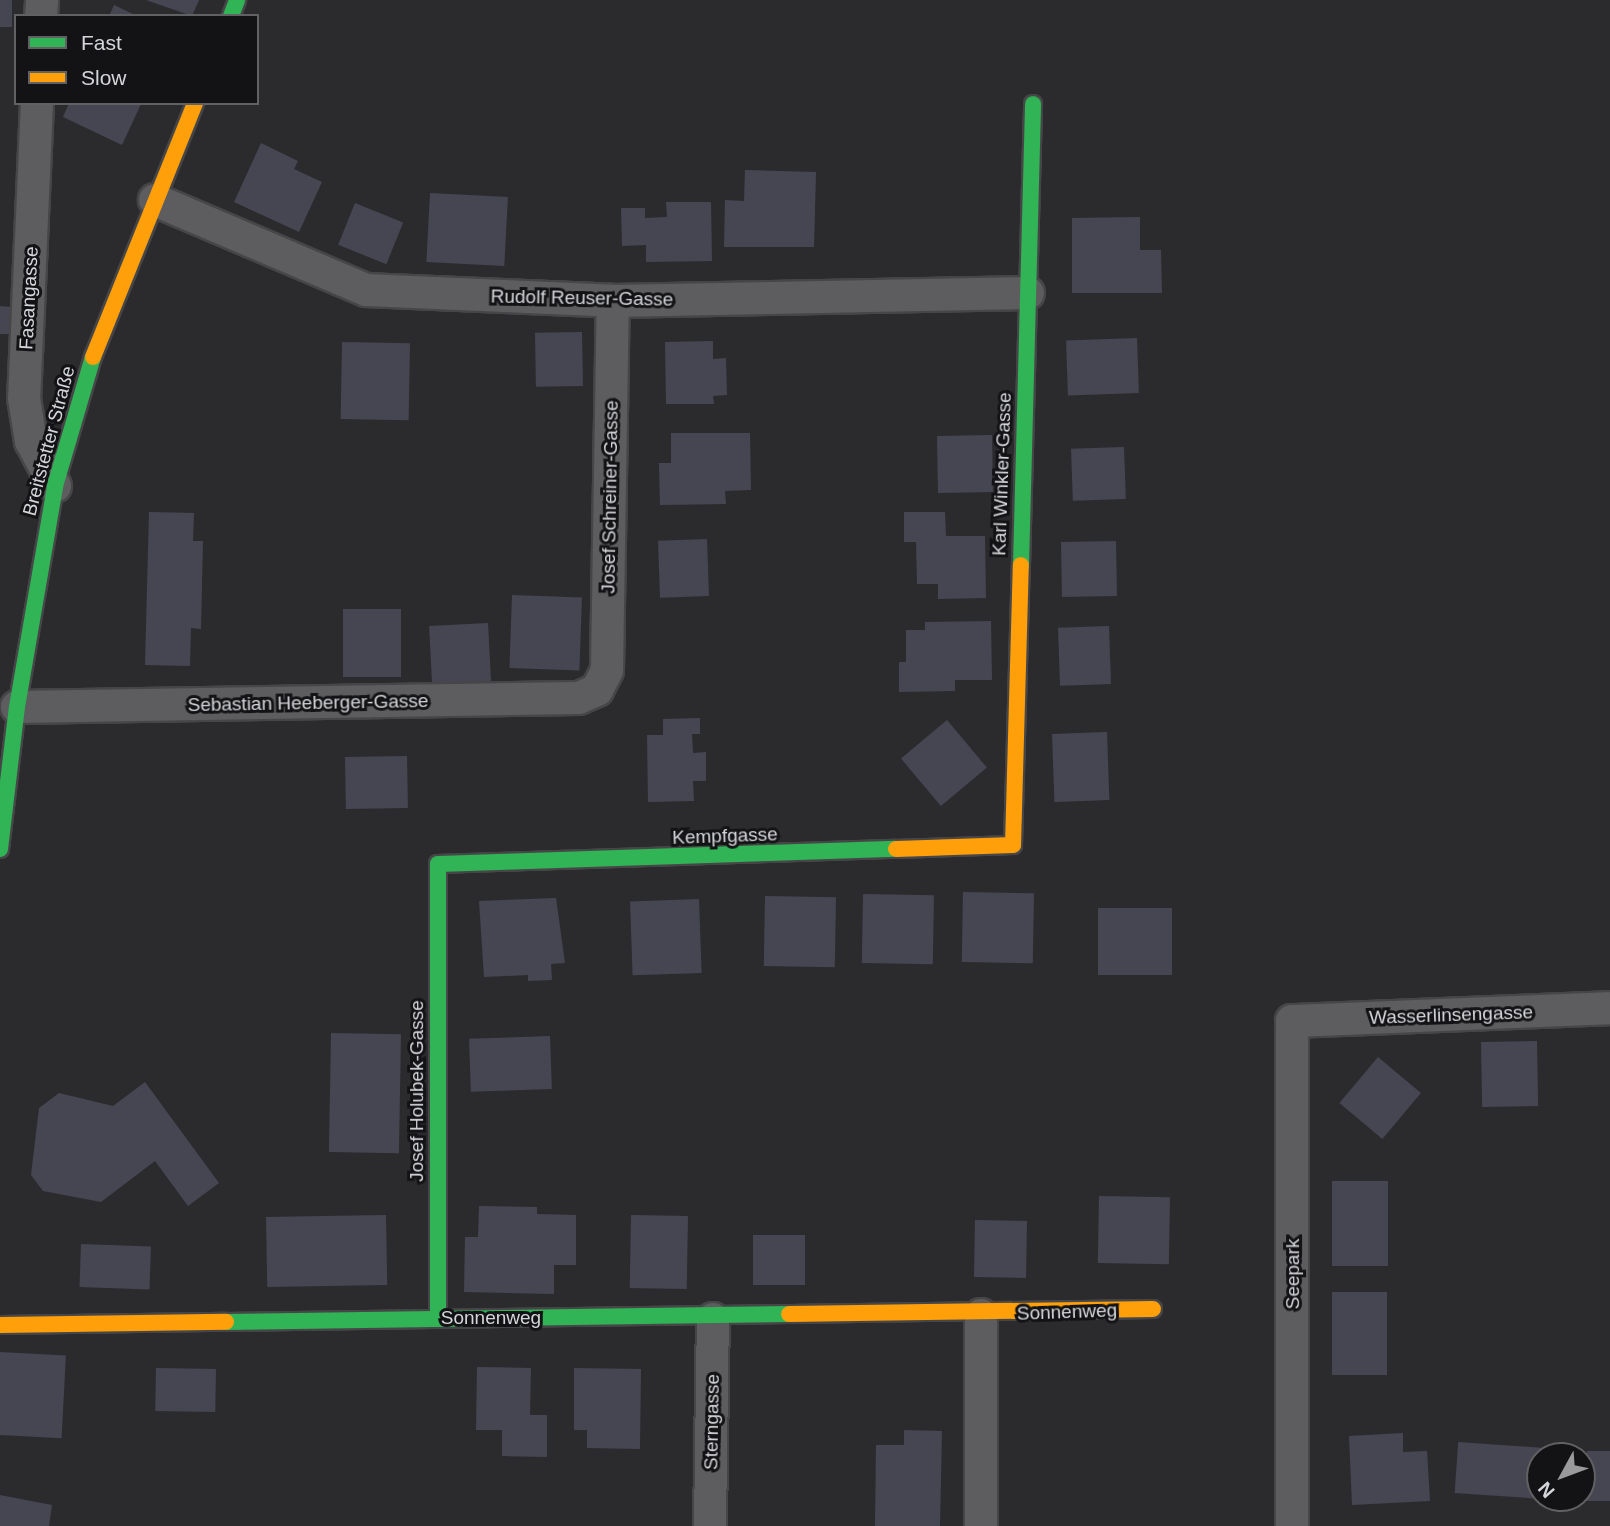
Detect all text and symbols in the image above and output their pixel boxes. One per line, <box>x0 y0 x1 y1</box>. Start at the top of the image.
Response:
legend <box>14 14 259 105</box>
text: Fast <box>81 31 122 54</box>
text: Slow <box>81 66 127 89</box>
street label: Fasangasse <box>15 246 43 350</box>
street label: Rudolf Reuser-Gasse <box>490 285 674 311</box>
street label: Breitstetter Straße <box>18 364 80 518</box>
street label: Karl Winkler-Gasse <box>988 392 1016 556</box>
street label: Josef Schreiner-Gasse <box>597 400 623 594</box>
street label: Sebastian Heeberger-Gasse <box>187 690 429 716</box>
street label: Kempfgasse <box>672 823 778 849</box>
street label: Josef Holubek-Gasse <box>406 1000 428 1182</box>
street label: Wasserlinsengasse <box>1369 1001 1533 1029</box>
street label: Seepark <box>1282 1239 1304 1309</box>
street label: Sonnenweg <box>1016 1299 1118 1325</box>
street label: Sonnenweg <box>441 1307 541 1329</box>
street label: Sterngasse <box>700 1374 724 1470</box>
north arrow <box>1526 1442 1596 1512</box>
text: N <box>1534 1478 1559 1502</box>

